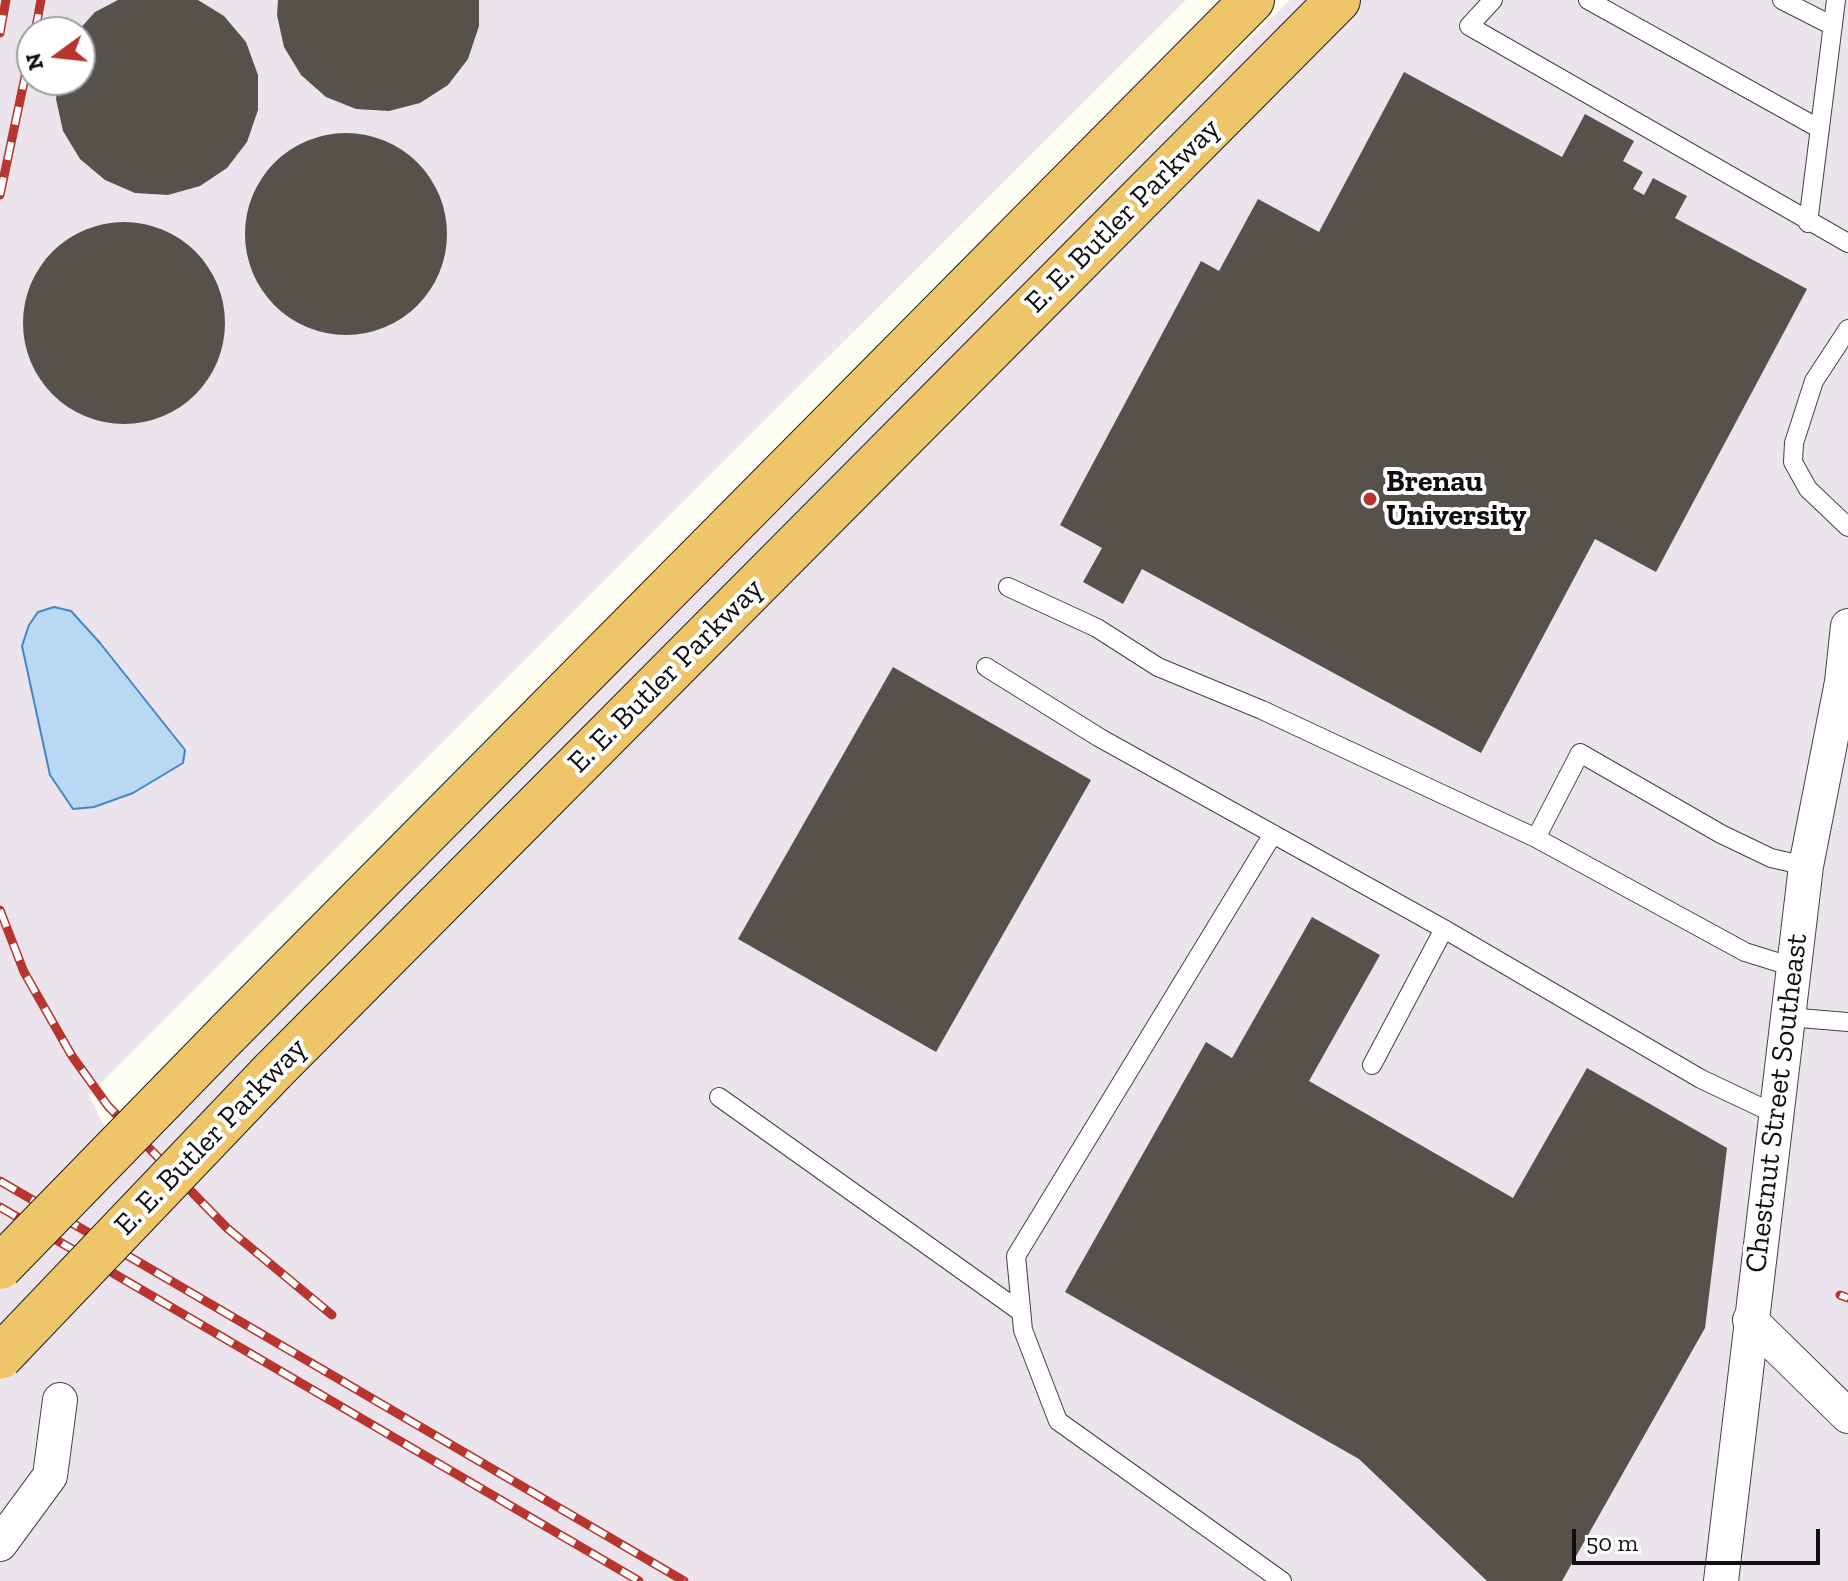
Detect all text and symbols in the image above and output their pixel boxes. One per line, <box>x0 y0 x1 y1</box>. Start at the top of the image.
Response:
north arrow <box>16 16 96 96</box>
text: N <box>19 50 49 73</box>
street label: E. E. Butler Parkway <box>1018 111 1228 321</box>
place label: Brenau University <box>1386 464 1527 534</box>
marker: Brenau University <box>1361 490 1379 508</box>
street label: E. E. Butler Parkway <box>561 571 771 781</box>
street label: Chestnut Street Southeast <box>1738 931 1816 1275</box>
street label: E. E. Butler Parkway <box>107 1031 315 1243</box>
scale bar <box>1576 1513 1824 1563</box>
text: 50 m <box>1586 1528 1638 1557</box>

